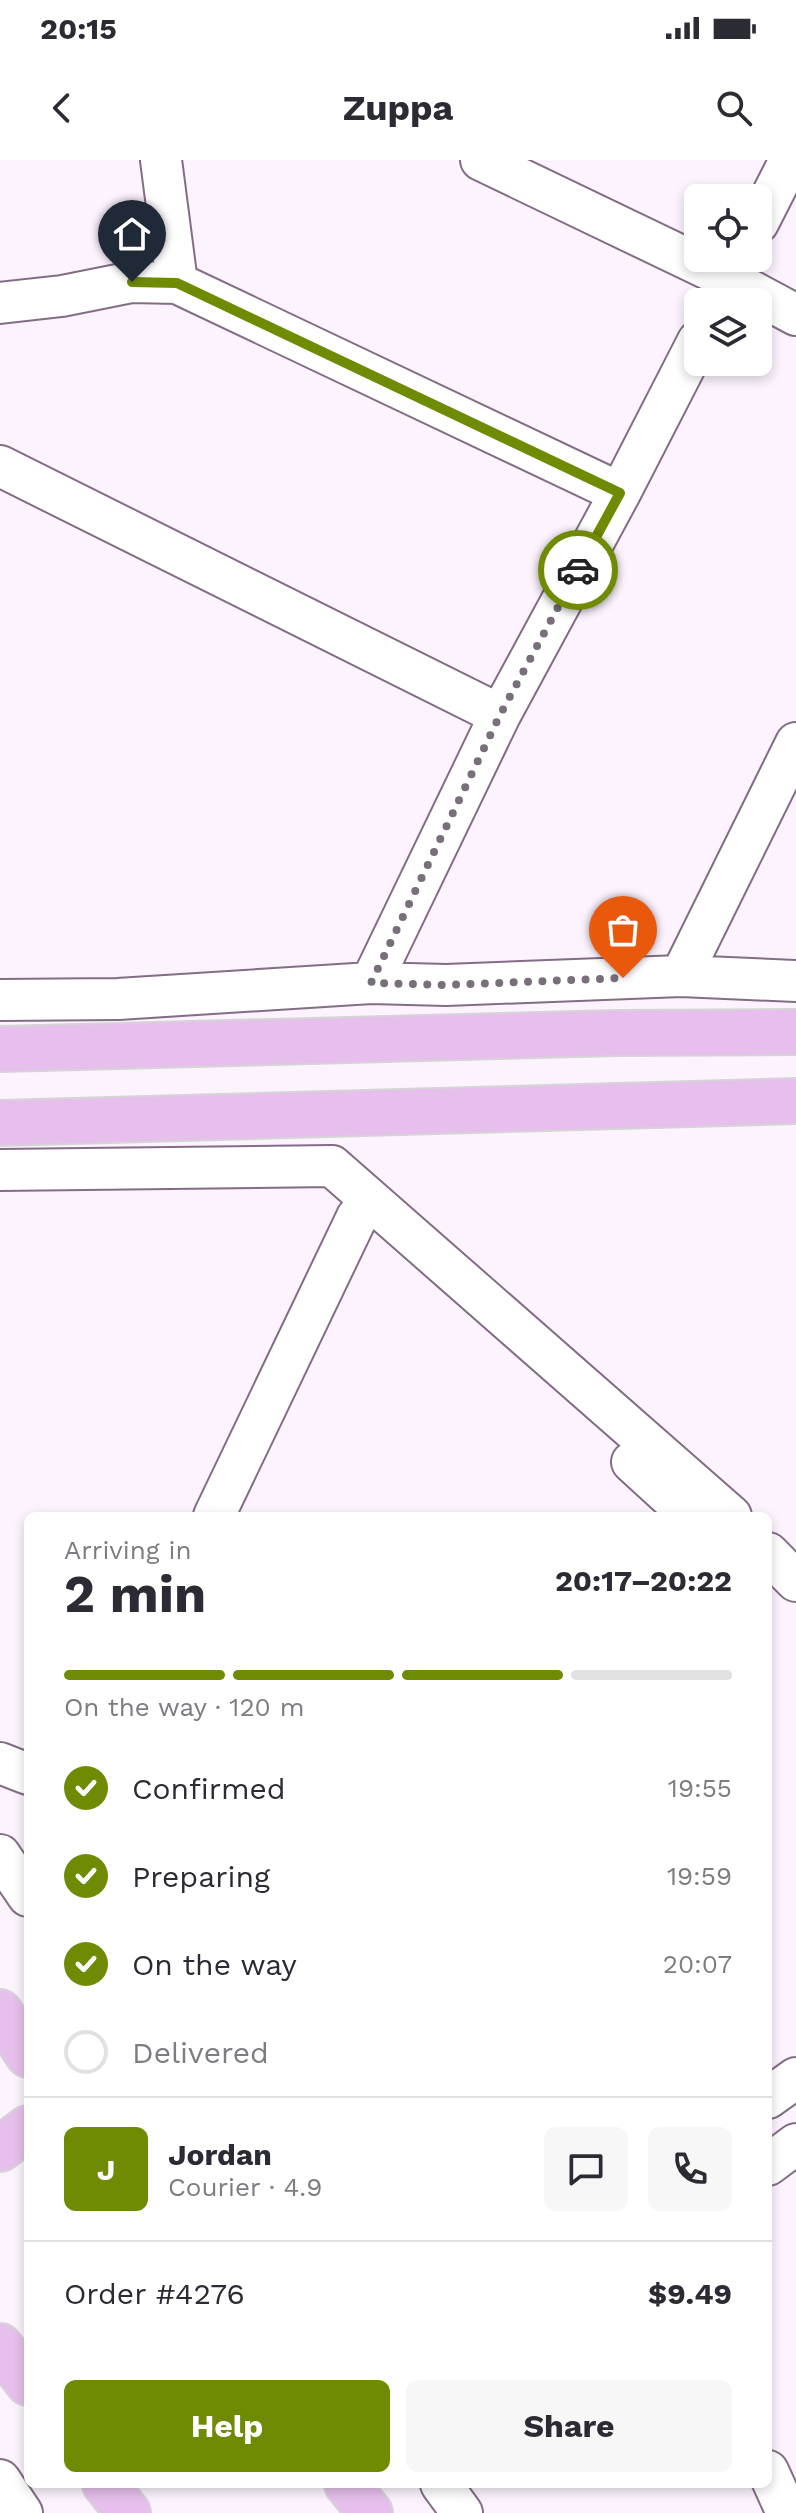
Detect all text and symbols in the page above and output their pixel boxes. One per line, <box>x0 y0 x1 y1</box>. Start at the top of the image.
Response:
text: 20:15 <box>40 11 117 46</box>
icon: back <box>40 86 84 130</box>
icon: search <box>712 86 756 130</box>
text: Zuppa <box>343 87 453 129</box>
map controls <box>684 184 772 376</box>
button: locate <box>684 184 772 272</box>
pin <box>98 200 166 282</box>
icon: home <box>110 212 154 256</box>
button: layers <box>684 288 772 376</box>
courier <box>538 530 618 610</box>
icon: car <box>556 548 600 592</box>
pin <box>589 896 657 978</box>
icon: bag <box>601 908 645 952</box>
text: Arriving in <box>64 1535 192 1565</box>
text: 20:17–20:22 <box>555 1563 732 1598</box>
text: 2 min <box>64 1564 206 1625</box>
text: On the way · 120 m <box>64 1692 304 1722</box>
icon: check <box>64 1766 108 1810</box>
text: Confirmed <box>132 1771 286 1806</box>
text: 19:55 <box>668 1773 732 1803</box>
icon: check <box>64 1854 108 1898</box>
text: Preparing <box>132 1859 270 1894</box>
text: 19:59 <box>667 1861 732 1891</box>
icon: check <box>64 1942 108 1986</box>
text: On the way <box>132 1947 297 1982</box>
text: 20:07 <box>663 1949 732 1979</box>
text: Delivered <box>132 2035 269 2070</box>
button: chat <box>544 2127 628 2211</box>
button: phone <box>648 2127 732 2211</box>
text: Jordan <box>168 2137 272 2172</box>
text: J <box>97 2152 115 2187</box>
text: Courier · 4.9 <box>168 2172 322 2202</box>
text: Order #4276 <box>64 2276 245 2311</box>
text: $9.49 <box>648 2276 732 2311</box>
button: Help <box>64 2380 390 2472</box>
button: Share <box>406 2380 732 2472</box>

